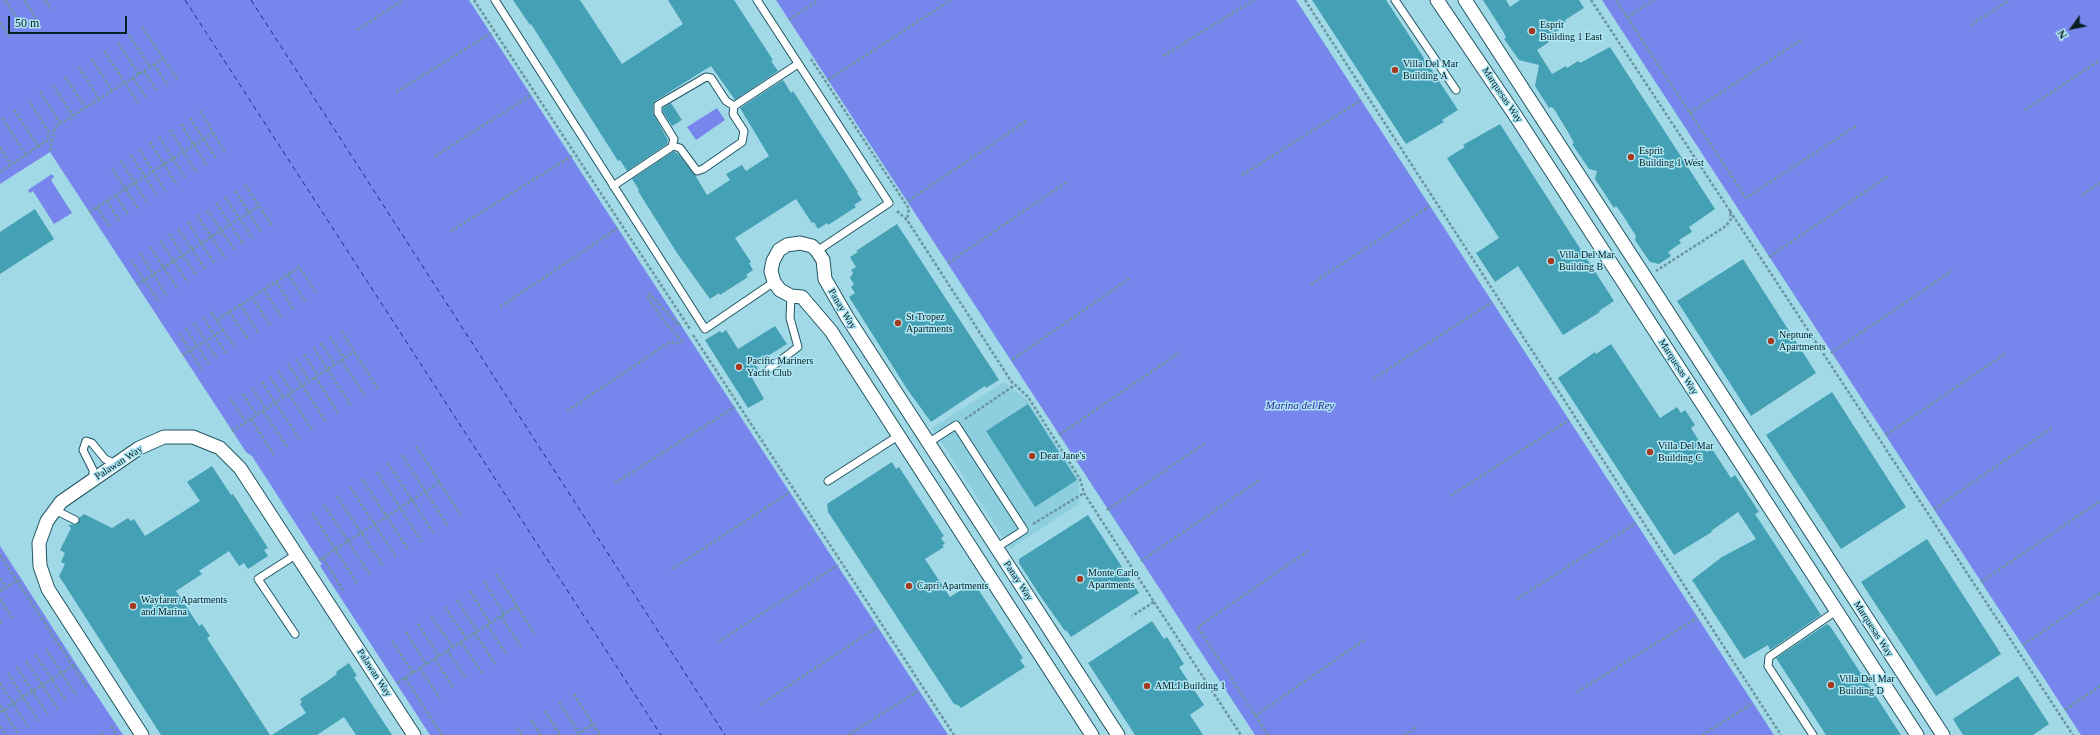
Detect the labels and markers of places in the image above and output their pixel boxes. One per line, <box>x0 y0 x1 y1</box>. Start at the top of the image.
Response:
place label: Esprit Building 1 East <box>1540 19 1602 42</box>
marker: Esprit Building 1 East <box>1527 26 1537 36</box>
place label: Villa Del Mar Building A <box>1403 58 1458 82</box>
marker: Villa Del Mar Building A <box>1390 65 1400 75</box>
place label: Esprit Building 1 West <box>1639 145 1704 168</box>
marker: Esprit Building 1 West <box>1626 152 1636 162</box>
place label: Villa Del Mar Building B <box>1559 249 1614 272</box>
marker: Villa Del Mar Building B <box>1546 256 1556 266</box>
place label: St Tropez Apartments <box>906 311 953 334</box>
marker: St Tropez Apartments <box>893 318 903 328</box>
place label: Neptune Apartments <box>1779 329 1826 352</box>
marker: Neptune Apartments <box>1766 336 1776 346</box>
place label: Pacific Mariners Yacht Club <box>747 355 813 378</box>
marker: Pacific Mariners Yacht Club <box>734 362 744 372</box>
place label: Villa Del Mar Building C <box>1658 440 1713 464</box>
marker: Villa Del Mar Building C <box>1645 447 1655 457</box>
place label: Dear Jane's <box>1040 450 1085 462</box>
marker: Dear Jane's <box>1027 451 1037 461</box>
place label: Monte Carlo Apartments <box>1088 567 1139 590</box>
marker: Monte Carlo Apartments <box>1075 574 1085 584</box>
place label: Capri Apartments <box>917 580 988 592</box>
marker: Capri Apartments <box>904 581 914 591</box>
place label: Wayfarer Apartments and Marina <box>141 594 227 618</box>
marker: Wayfarer Apartments and Marina <box>128 601 138 611</box>
place label: Villa Del Mar Building D <box>1839 673 1894 696</box>
place label: AMLI Building 1 <box>1155 680 1226 692</box>
marker: Villa Del Mar Building D <box>1826 680 1836 690</box>
marker: AMLI Building 1 <box>1142 681 1152 691</box>

